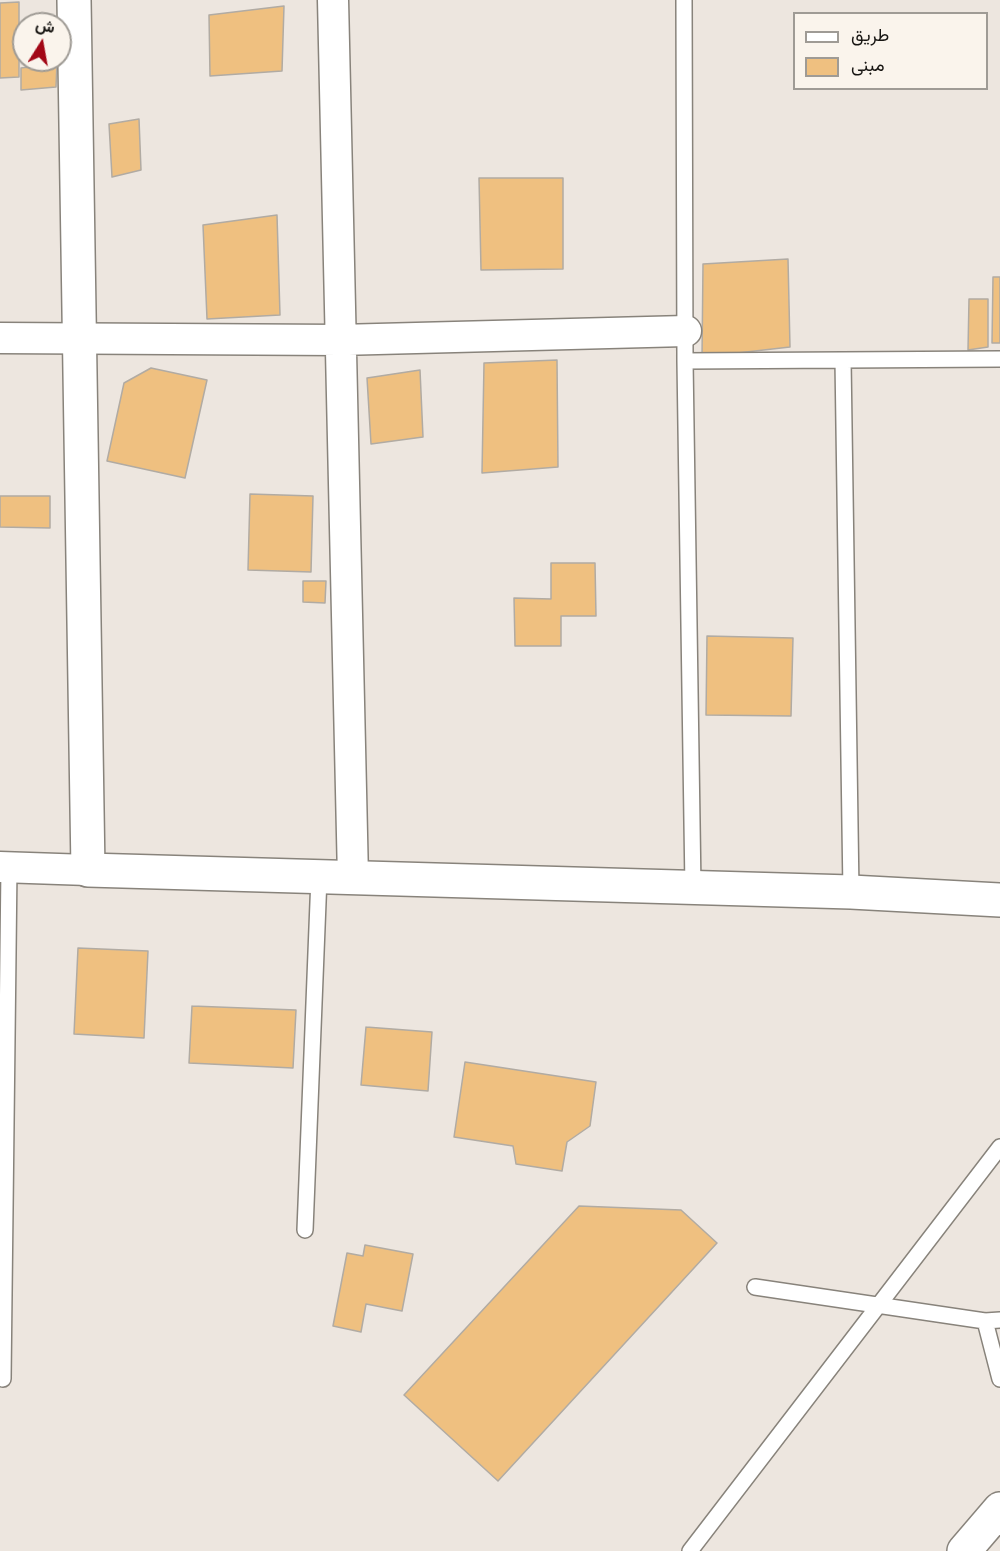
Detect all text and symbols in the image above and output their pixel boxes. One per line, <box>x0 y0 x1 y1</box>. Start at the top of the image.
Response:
north arrow <box>12 12 72 72</box>
legend <box>793 12 988 90</box>
text: ش <box>34 15 56 37</box>
text: طريق <box>851 24 889 46</box>
text: مبنى <box>851 54 885 76</box>

